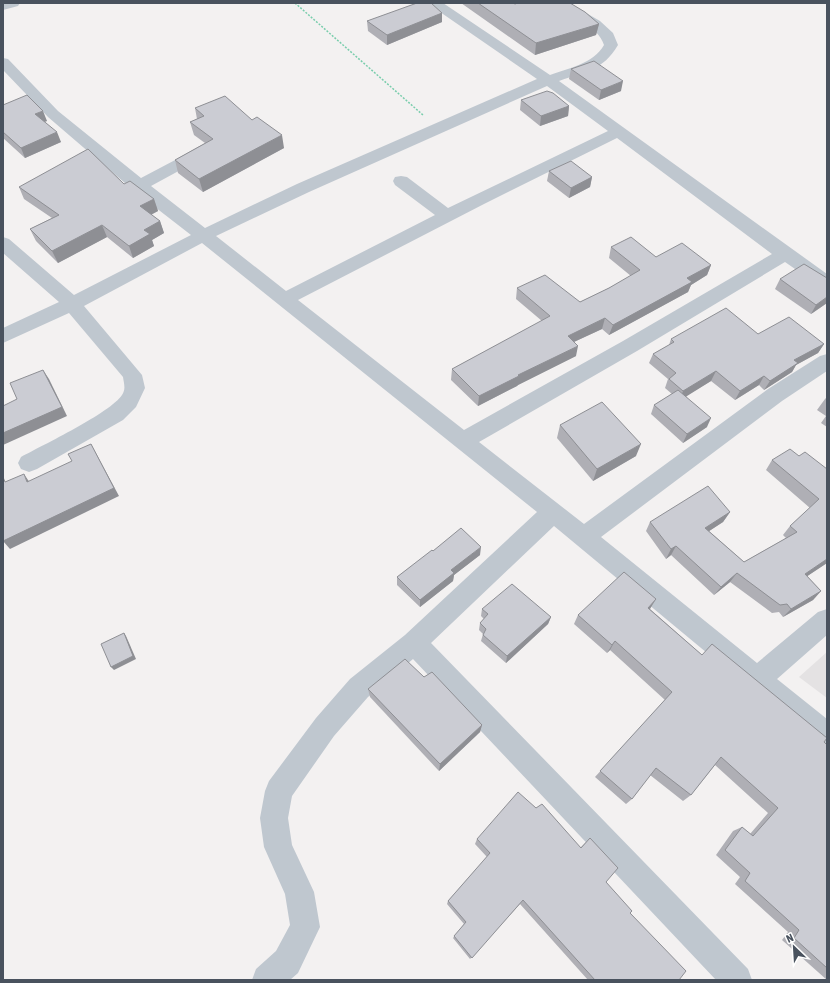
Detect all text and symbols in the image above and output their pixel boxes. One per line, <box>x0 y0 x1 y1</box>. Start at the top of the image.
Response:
north arrow <box>774 927 814 967</box>
text: N <box>784 931 795 945</box>

